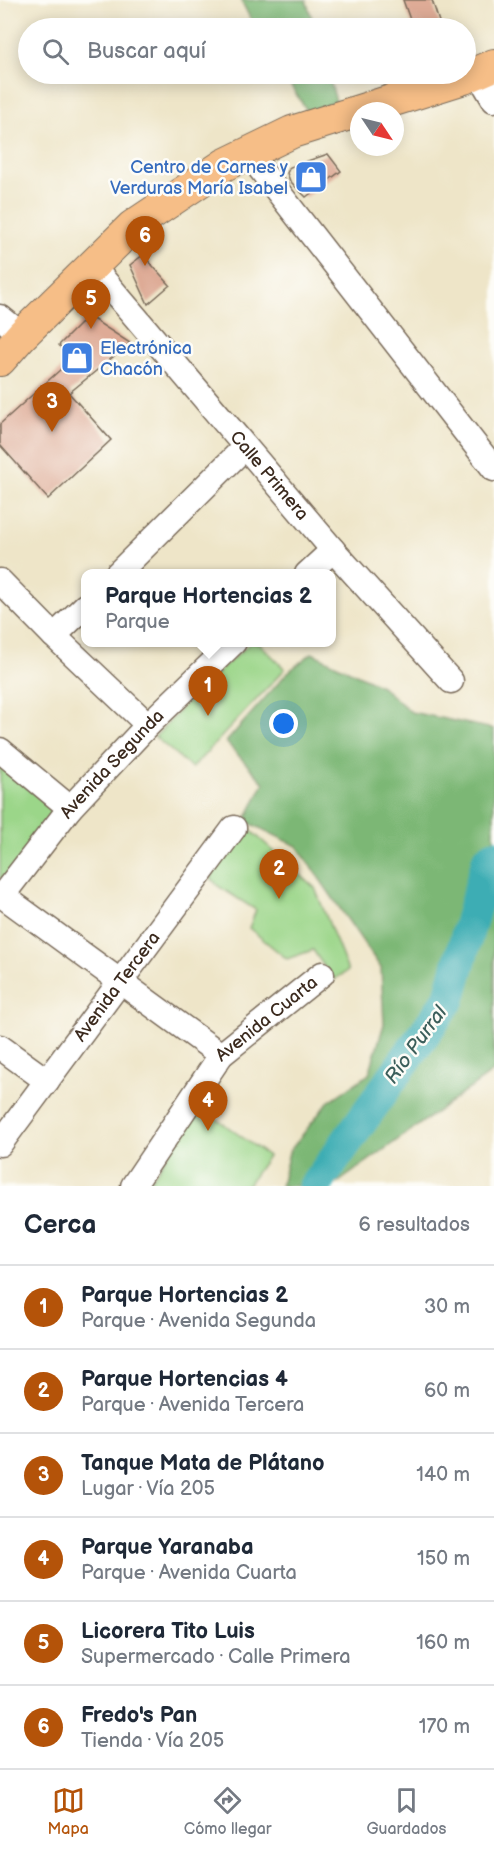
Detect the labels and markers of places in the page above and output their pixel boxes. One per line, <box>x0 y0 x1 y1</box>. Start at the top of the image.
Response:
place label: Centro de Carnes y Verduras María Isabel <box>110 157 289 199</box>
shop icon: Centro de Carnes y Verduras María Isabel <box>293 159 329 195</box>
pin: 6 <box>126 216 164 266</box>
pin: 5 <box>72 280 110 329</box>
place label: Electrónica Chacón <box>100 338 192 380</box>
shop icon: Electrónica Chacón <box>59 340 95 376</box>
pin: 3 <box>32 382 72 432</box>
pin: 1 <box>188 666 228 716</box>
pin: 2 <box>260 850 298 899</box>
pin: 4 <box>188 1082 228 1131</box>

